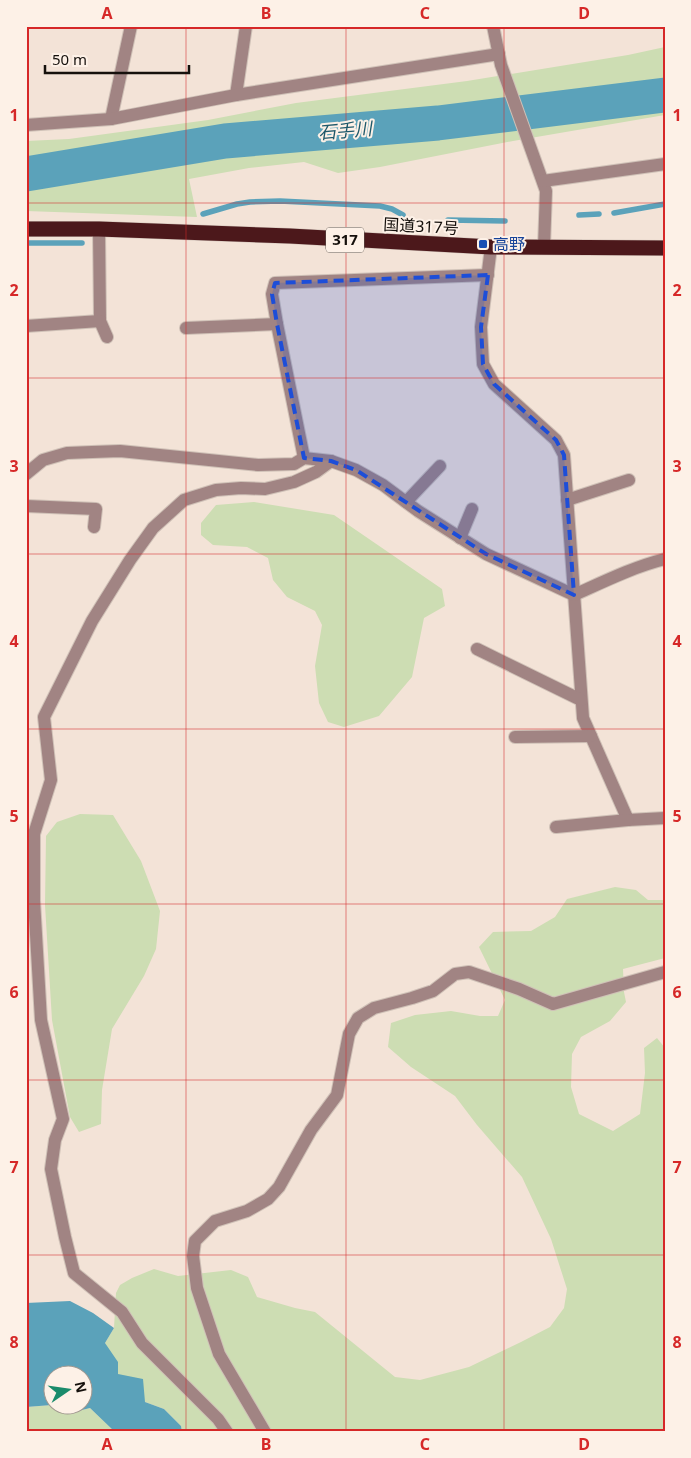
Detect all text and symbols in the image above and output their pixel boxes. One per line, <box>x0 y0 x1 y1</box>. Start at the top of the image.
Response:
text: A <box>101 2 113 24</box>
text: B <box>261 2 271 24</box>
text: C <box>420 2 430 24</box>
text: D <box>578 2 590 24</box>
scale bar <box>45 42 189 74</box>
text: 50 m <box>52 49 87 69</box>
text: 1 <box>9 104 19 126</box>
text: 1 <box>672 104 682 126</box>
water label: 石手川 <box>317 116 375 144</box>
street label: 国道317号 <box>383 213 459 239</box>
road number: 317 <box>326 228 364 252</box>
place label: 高野 <box>493 233 525 255</box>
marker: 高野 <box>477 238 489 250</box>
text: 2 <box>9 279 19 301</box>
text: 2 <box>672 279 682 301</box>
text: 3 <box>9 455 19 477</box>
text: 3 <box>672 455 682 477</box>
text: 4 <box>9 630 19 652</box>
text: 4 <box>672 630 682 652</box>
text: 5 <box>9 805 19 827</box>
text: 5 <box>672 805 682 827</box>
text: 6 <box>9 981 19 1003</box>
text: 6 <box>672 981 682 1003</box>
text: 7 <box>9 1156 19 1178</box>
text: 7 <box>672 1156 682 1178</box>
text: 8 <box>9 1331 19 1353</box>
text: 8 <box>672 1331 682 1353</box>
north arrow <box>42 1366 92 1416</box>
text: N <box>71 1379 92 1395</box>
text: A <box>101 1433 113 1455</box>
text: B <box>261 1433 271 1455</box>
text: C <box>420 1433 430 1455</box>
text: D <box>578 1433 590 1455</box>

